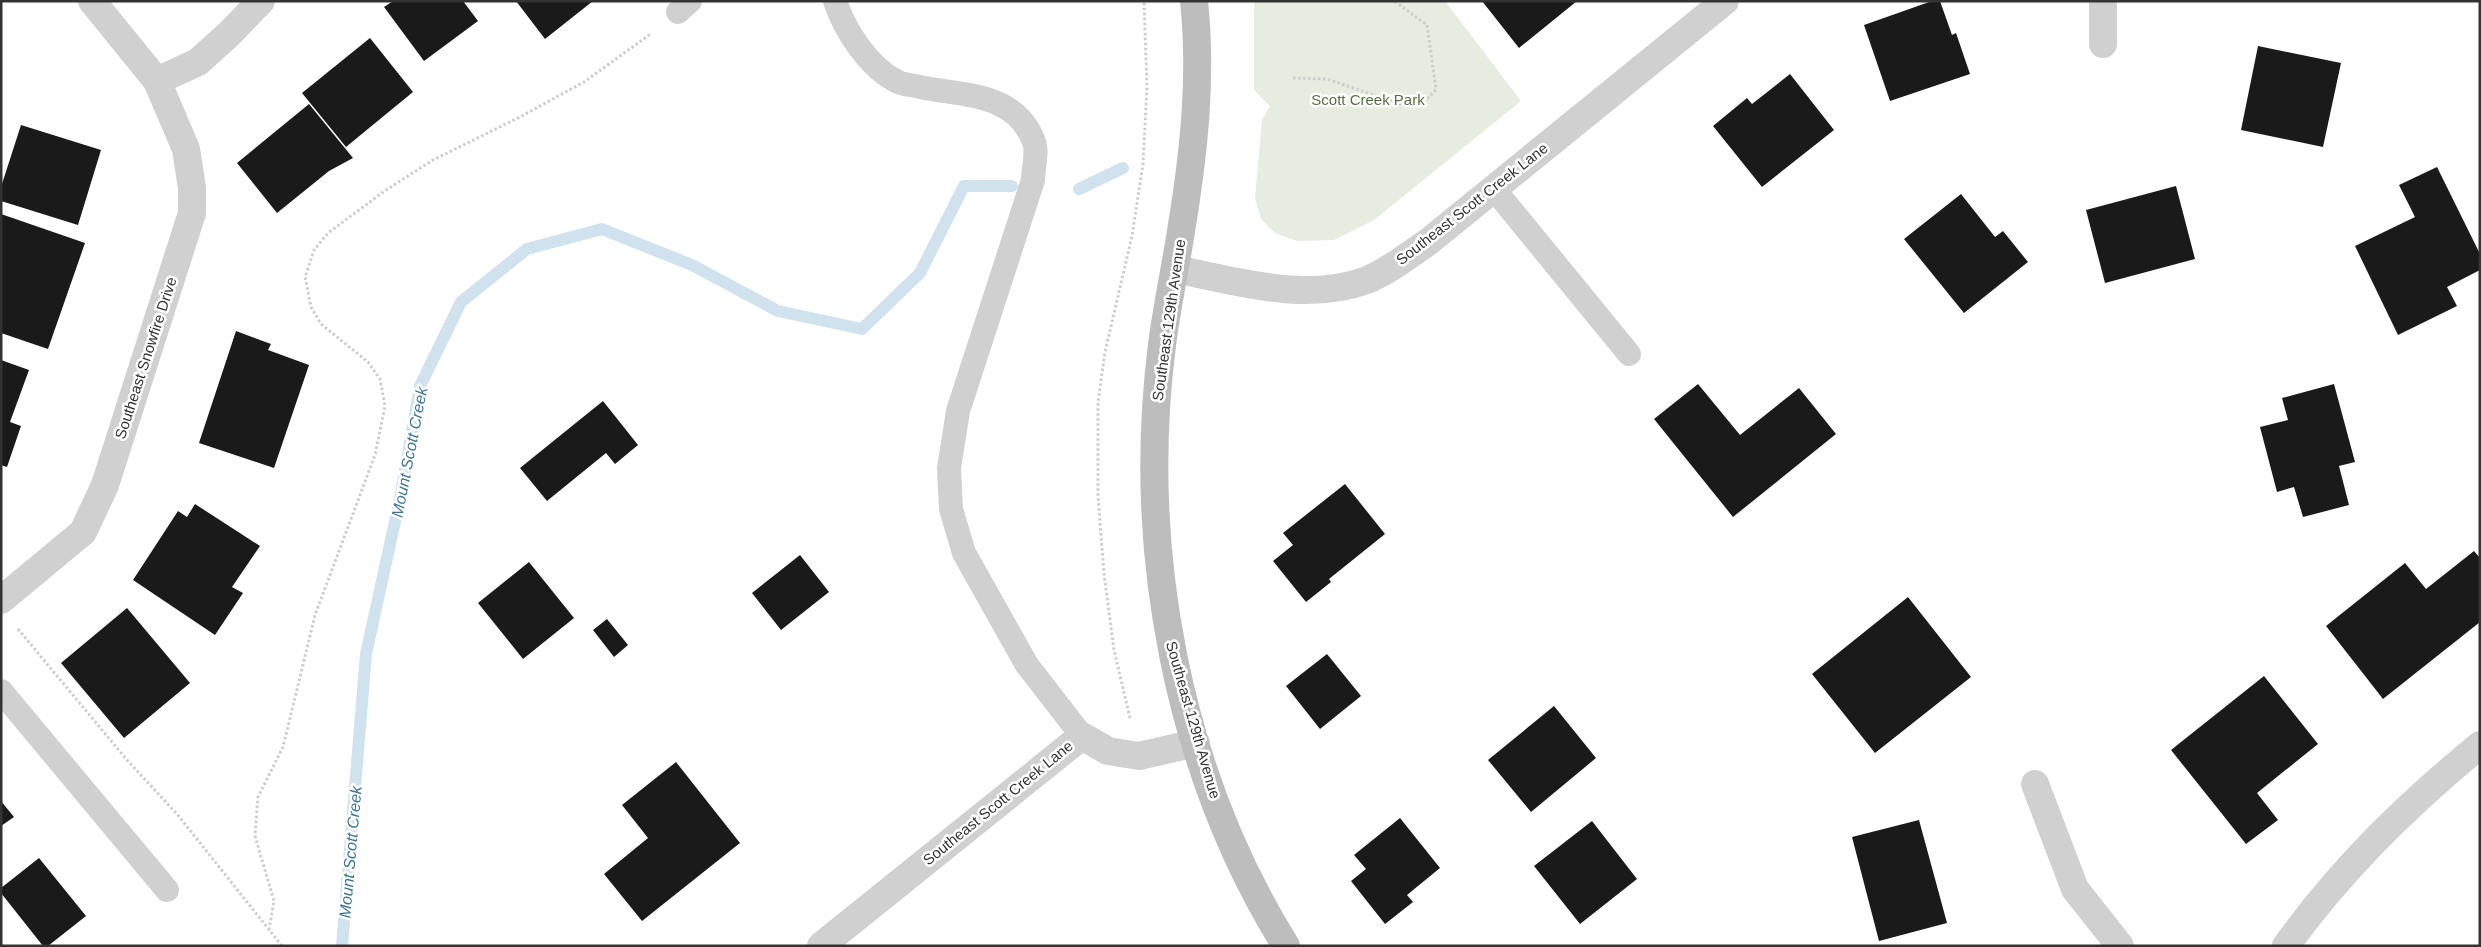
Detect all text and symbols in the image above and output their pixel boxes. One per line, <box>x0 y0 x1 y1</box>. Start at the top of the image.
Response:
park label: Scott Creek Park <box>1311 91 1425 108</box>
street label: Southeast Scott Creek Lane <box>1393 139 1551 268</box>
street label: Southeast 129th Avenue <box>1149 238 1188 402</box>
street label: Southeast Snowfire Drive <box>111 275 180 441</box>
water label: Mount Scott Creek <box>389 384 431 519</box>
street label: Southeast 129th Avenue <box>1163 639 1224 801</box>
street label: Southeast Scott Creek Lane <box>919 737 1076 868</box>
water label: Mount Scott Creek <box>336 784 365 919</box>

